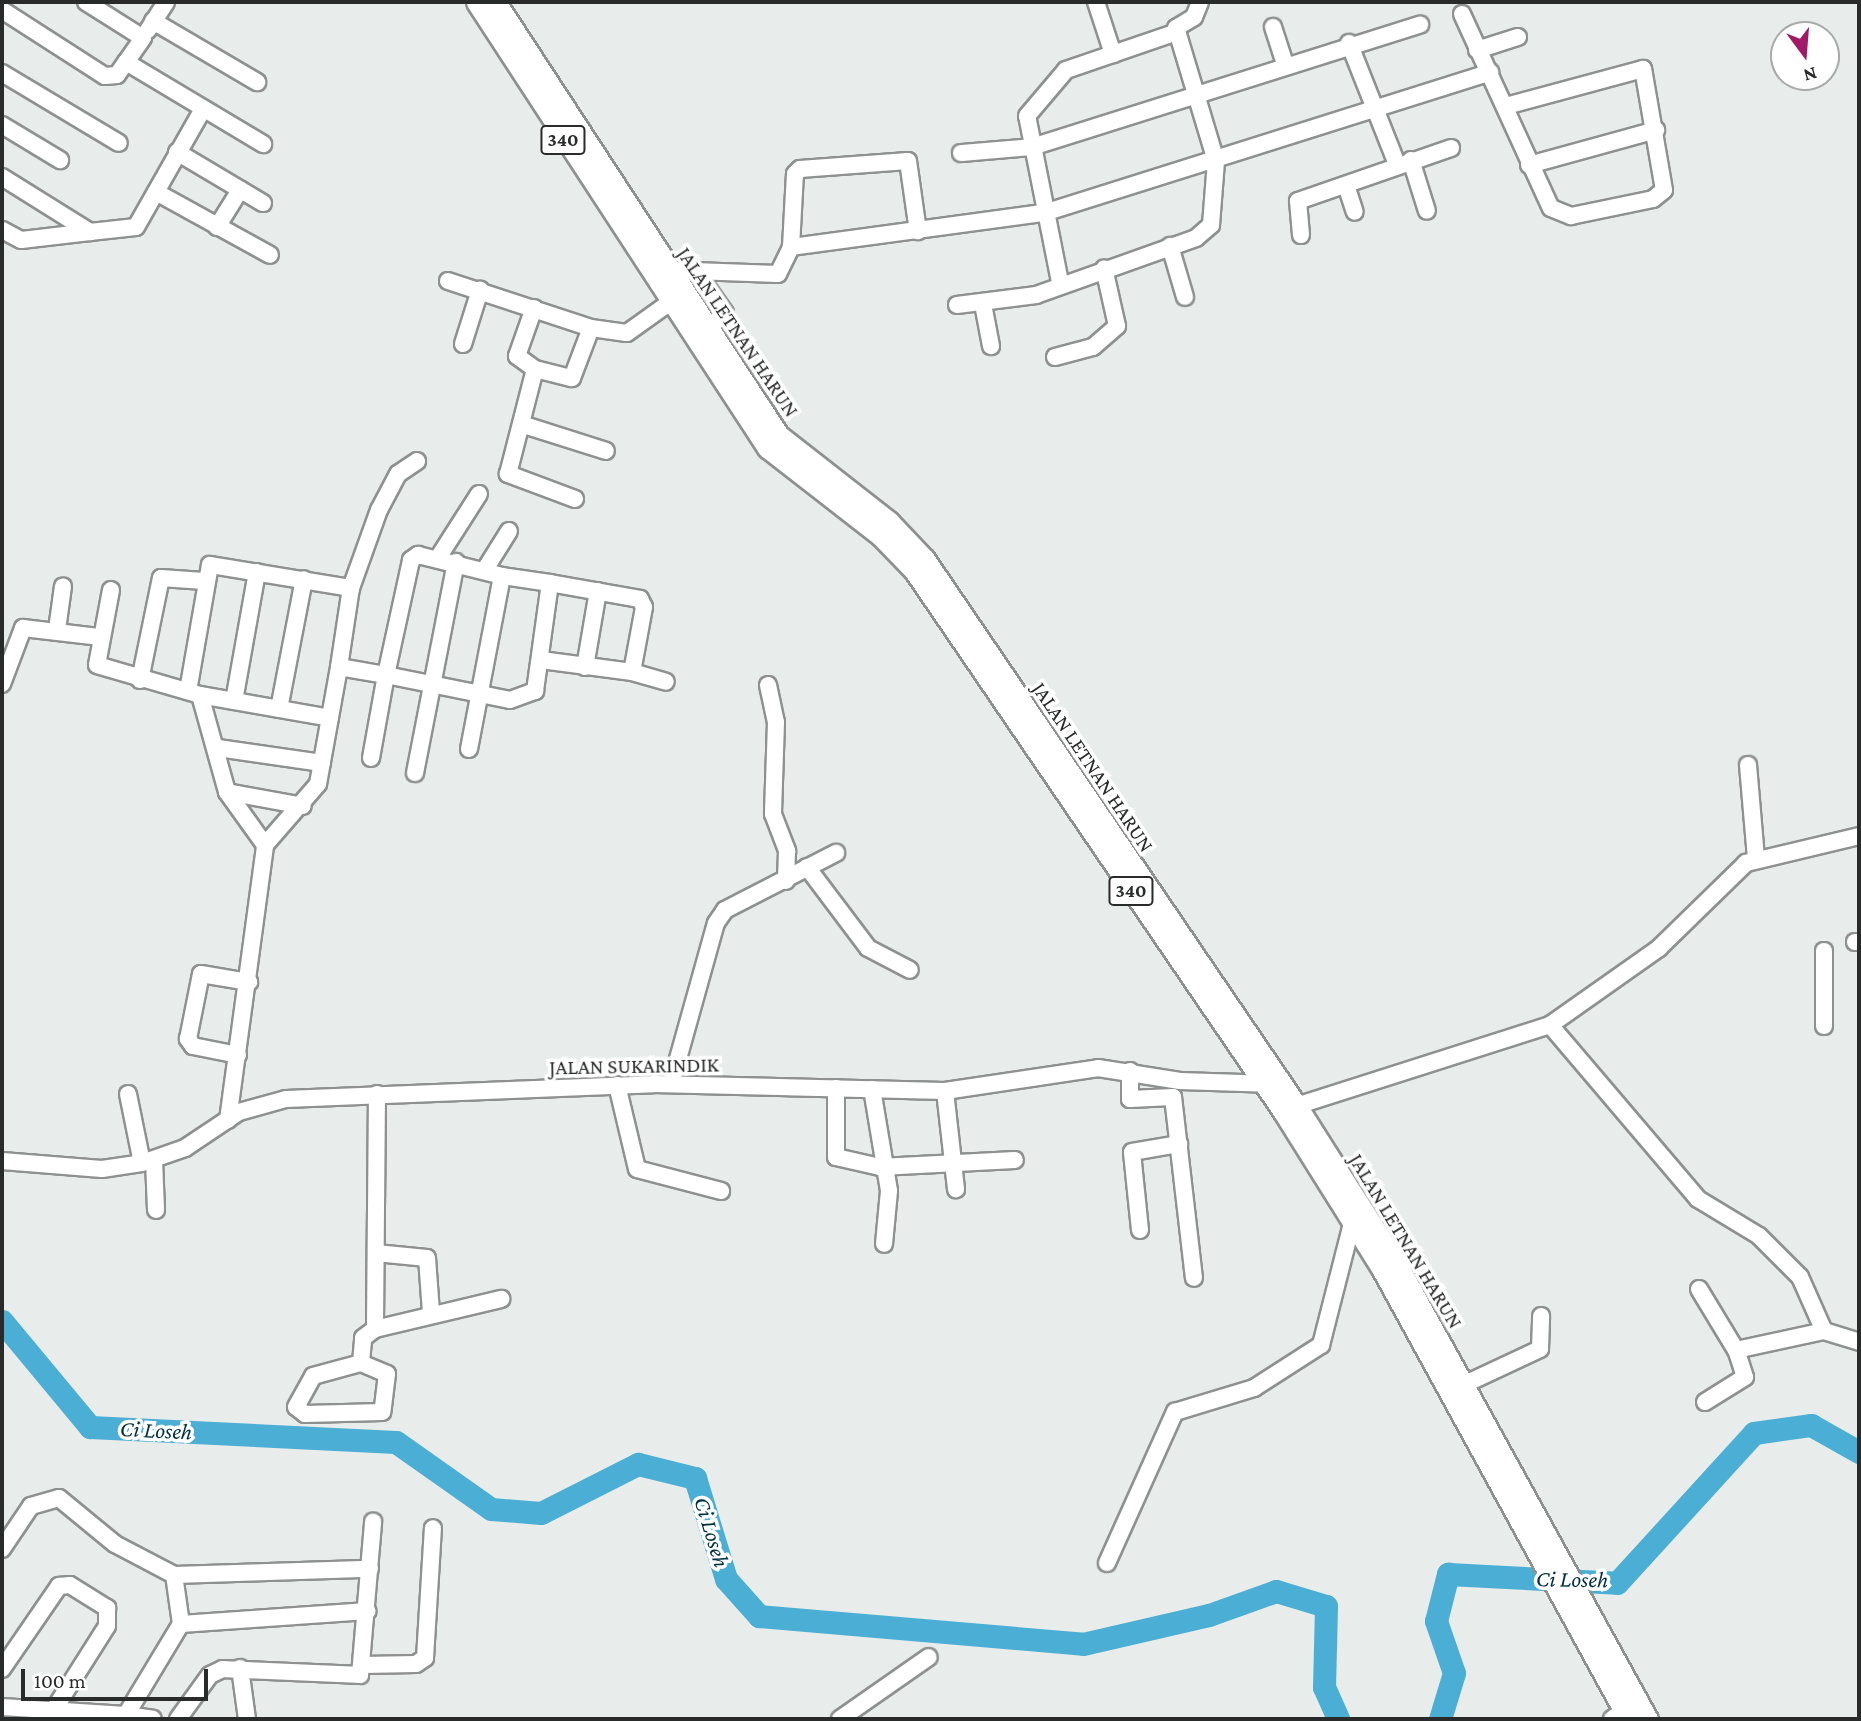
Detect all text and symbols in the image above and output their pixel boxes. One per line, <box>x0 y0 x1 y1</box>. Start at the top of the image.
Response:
north arrow <box>1770 21 1840 91</box>
text: N <box>1801 63 1820 87</box>
road number: 340 <box>540 124 586 156</box>
street label: JALAN LETNAN HARUN <box>672 242 804 422</box>
street label: JALAN LETNAN HARUN <box>1027 677 1159 857</box>
road number: 340 <box>1108 876 1154 906</box>
street label: JALAN SUKARINDIK <box>549 1052 719 1080</box>
street label: JALAN LETNAN HARUN <box>1344 1149 1468 1333</box>
water label: Ci Loseh <box>119 1414 193 1446</box>
water label: Ci Loseh <box>688 1493 736 1571</box>
water label: Ci Loseh <box>1536 1565 1608 1593</box>
scale bar <box>24 1654 212 1698</box>
text: 100 m <box>34 1669 86 1693</box>

